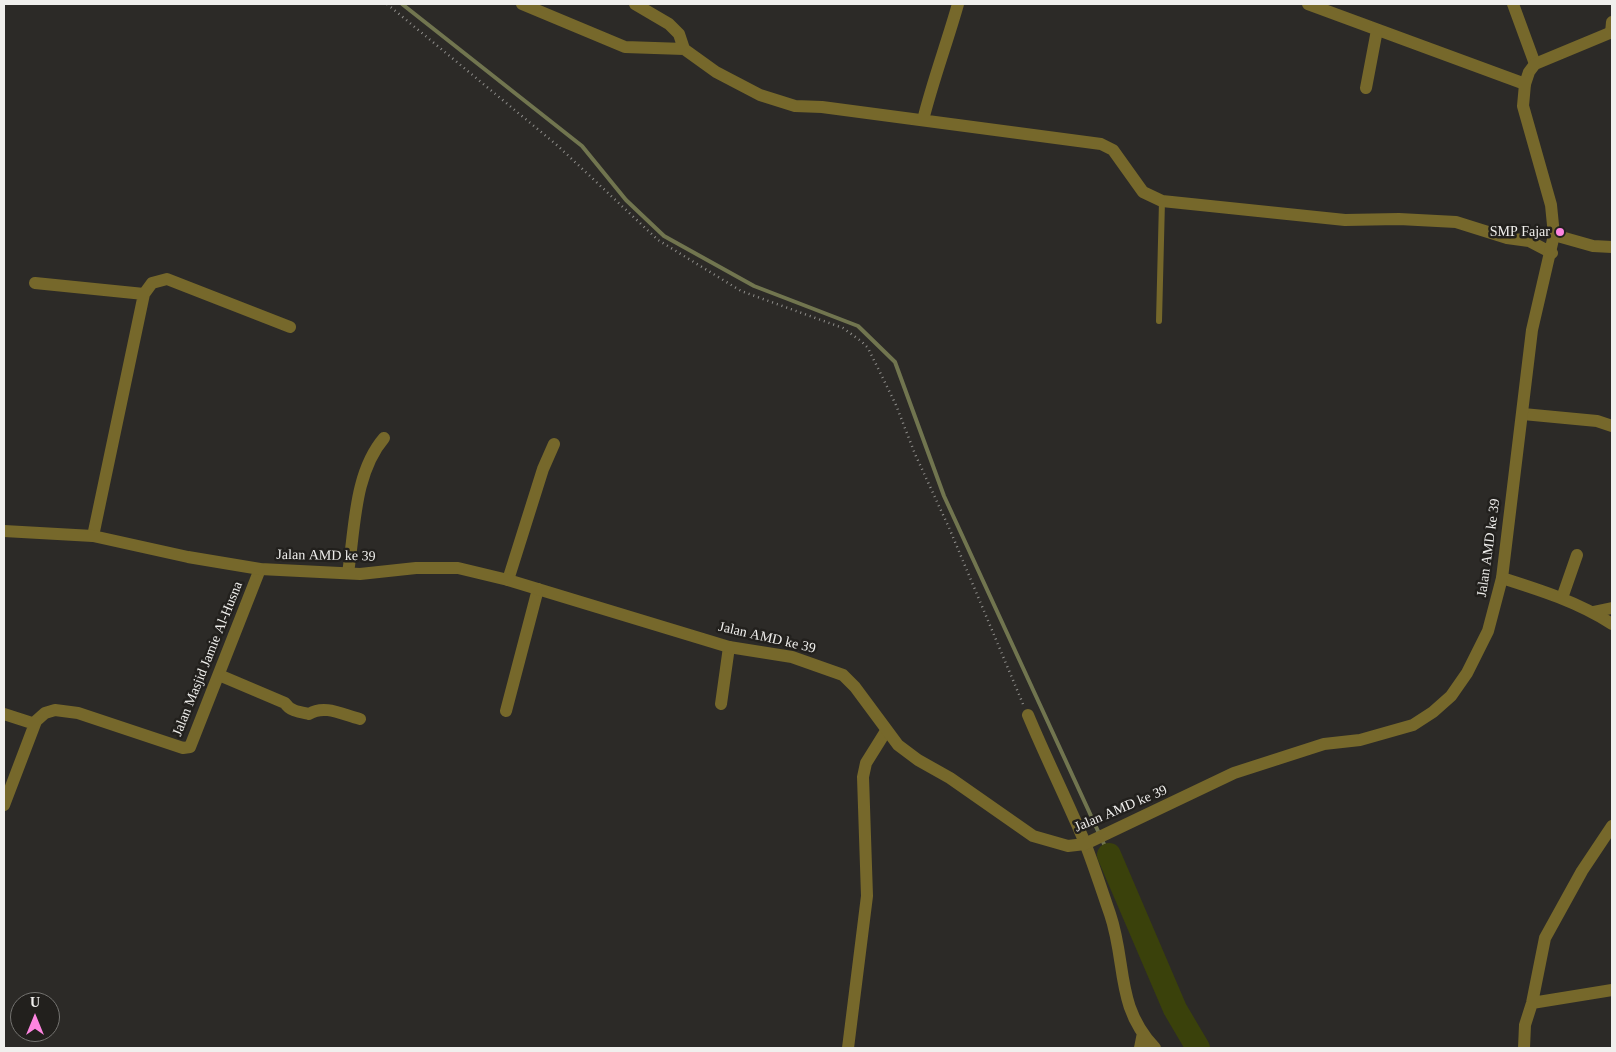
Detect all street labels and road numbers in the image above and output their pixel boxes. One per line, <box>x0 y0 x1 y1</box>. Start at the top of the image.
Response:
street label: Jalan AMD ke 39 <box>1474 498 1504 598</box>
street label: Jalan AMD ke 39 <box>276 547 376 565</box>
street label: Jalan Masjid Jamie Al-Husna <box>169 579 247 739</box>
street label: Jalan AMD ke 39 <box>717 619 817 657</box>
street label: Jalan AMD ke 39 <box>1072 782 1170 836</box>

